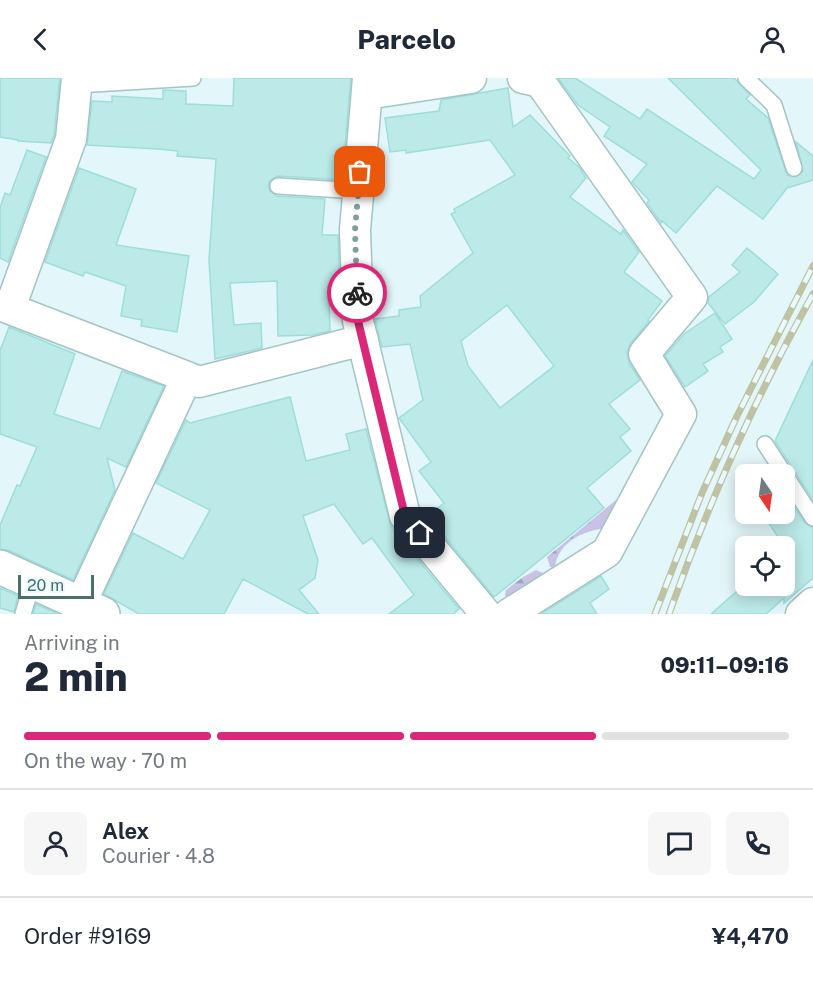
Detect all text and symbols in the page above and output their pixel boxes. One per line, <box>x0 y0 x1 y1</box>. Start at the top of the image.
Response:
icon: back <box>24 23 57 56</box>
text: Parcelo <box>357 23 456 55</box>
icon: person <box>756 23 789 56</box>
pin <box>334 146 385 197</box>
icon: bag <box>343 155 376 188</box>
courier <box>327 263 387 323</box>
icon: bike <box>341 277 374 310</box>
north arrow <box>735 464 795 524</box>
map controls <box>735 464 795 596</box>
pin <box>394 507 445 558</box>
icon: home <box>403 516 436 549</box>
button: locate <box>735 536 795 596</box>
scale bar <box>18 572 94 600</box>
text: 20 m <box>27 576 64 595</box>
text: Arriving in <box>24 631 119 655</box>
text: 09:11–09:16 <box>660 652 789 678</box>
text: 2 min <box>24 654 128 700</box>
text: On the way · 70 m <box>24 749 187 773</box>
button: person <box>24 812 87 875</box>
button: chat <box>648 812 711 875</box>
button: phone <box>726 812 789 875</box>
text: Alex <box>102 818 149 844</box>
text: Courier · 4.8 <box>102 844 215 868</box>
text: Order #9169 <box>24 923 151 949</box>
text: ¥4,470 <box>712 923 789 949</box>

